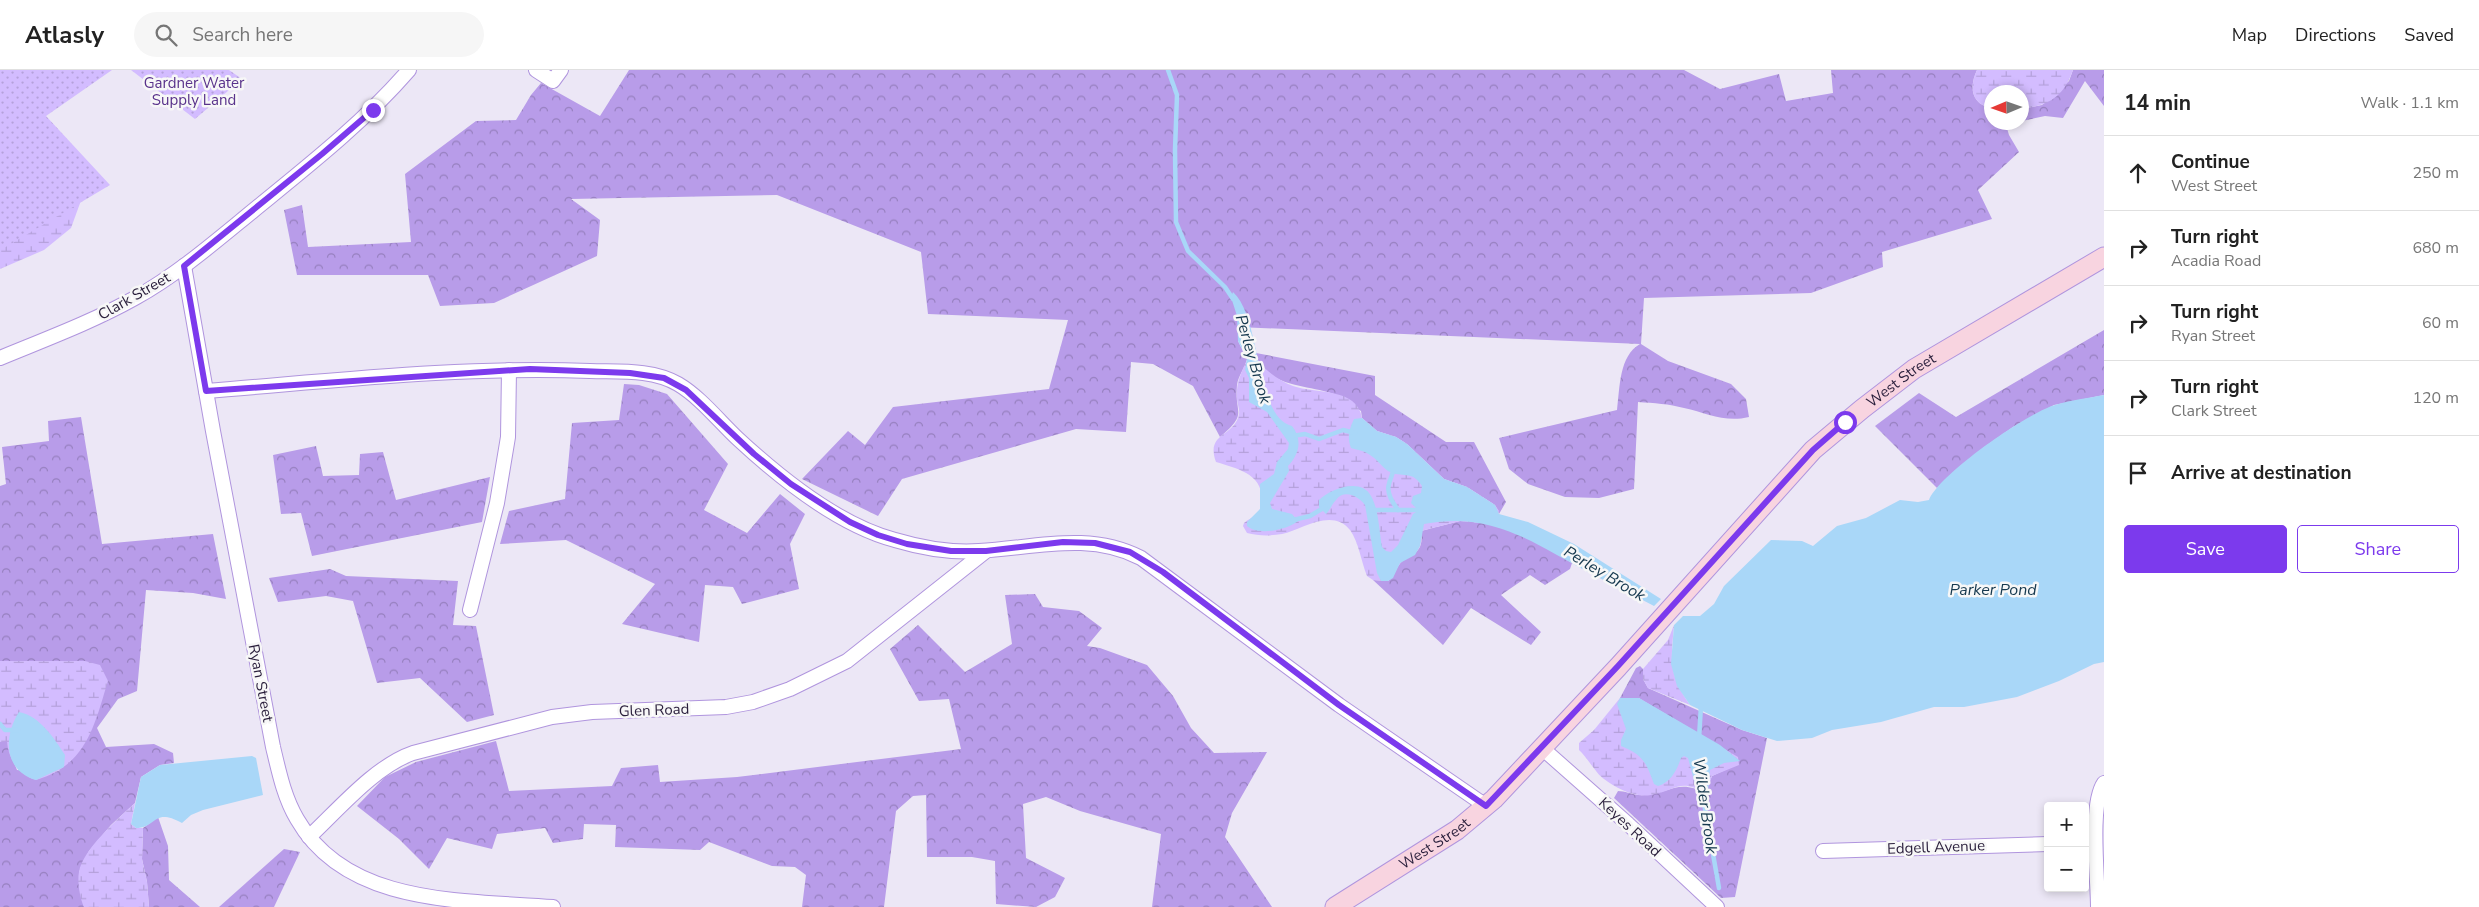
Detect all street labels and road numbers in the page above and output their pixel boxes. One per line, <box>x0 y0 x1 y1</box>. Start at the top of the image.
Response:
street label: Clark Street <box>94 267 174 325</box>
street label: West Street <box>1862 348 1940 412</box>
street label: Ryan Street <box>244 642 278 724</box>
street label: Glen Road <box>618 699 690 721</box>
street label: Keyes Road <box>1594 793 1666 861</box>
street label: West Street <box>1395 813 1475 874</box>
street label: Edgell Avenue <box>1887 835 1985 859</box>

